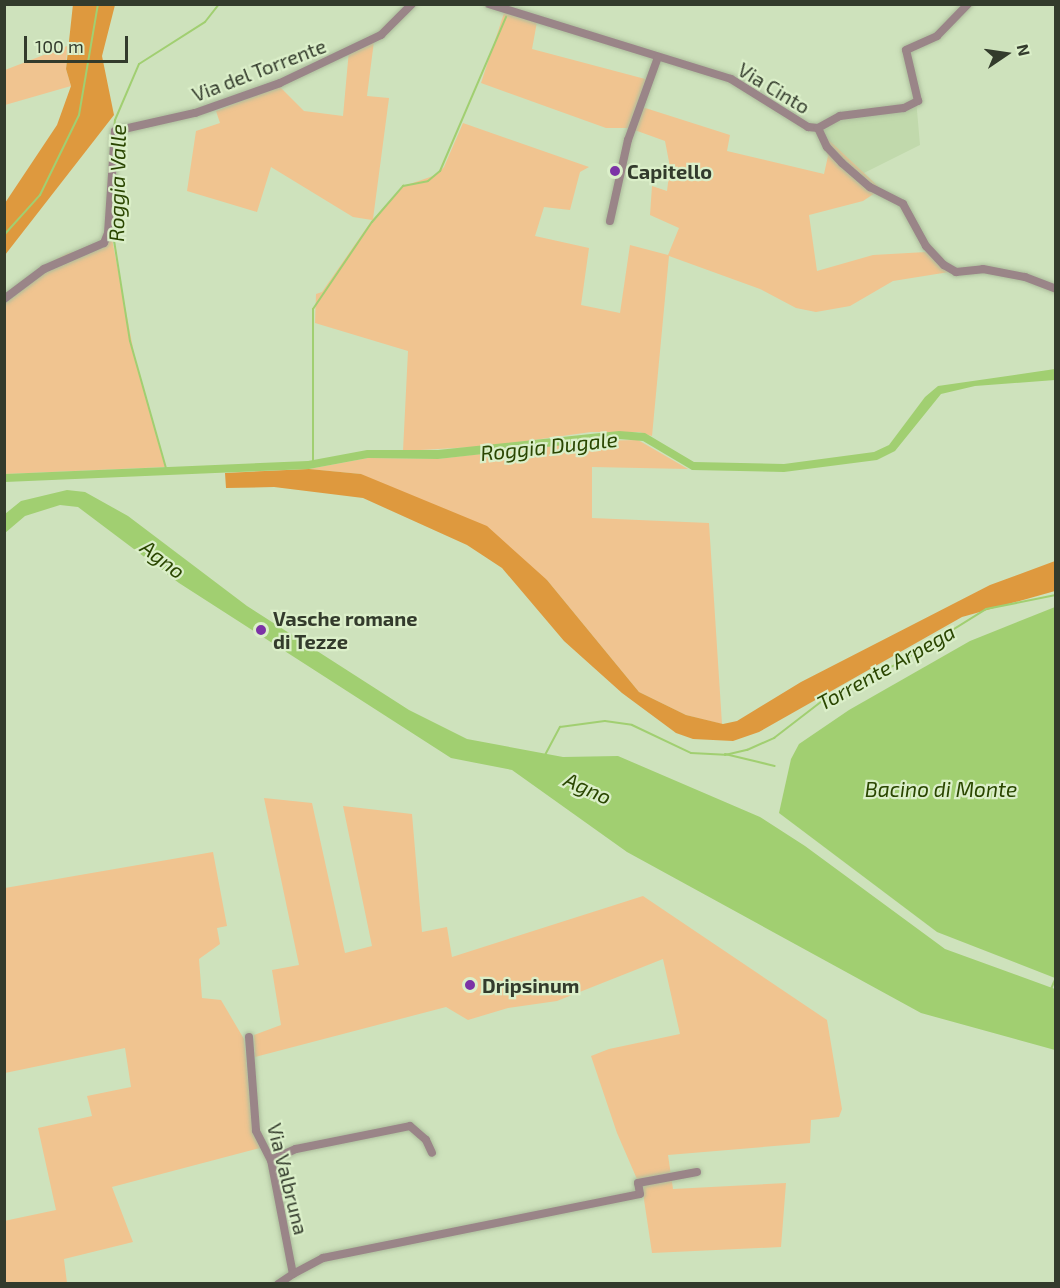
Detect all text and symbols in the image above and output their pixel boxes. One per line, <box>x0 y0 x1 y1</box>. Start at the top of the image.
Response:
scale bar <box>27 24 130 62</box>
north arrow <box>976 24 1036 84</box>
street label: Via del Torrente <box>188 33 330 107</box>
text: 100 m <box>35 35 84 57</box>
text: N <box>1013 42 1035 58</box>
street label: Via Cinto <box>734 57 814 119</box>
water label: Roggia Valle <box>103 124 131 242</box>
place label: Capitello <box>627 159 712 183</box>
marker: Capitello <box>608 164 622 178</box>
water label: Roggia Dugale <box>479 426 619 466</box>
water label: Agno <box>136 534 190 584</box>
place label: Vasche romane di Tezze <box>273 606 418 653</box>
water label: Torrente Arpega <box>812 619 960 715</box>
marker: Vasche romane di Tezze <box>254 623 268 637</box>
water label: Agno <box>560 767 616 809</box>
water label: Bacino di Monte <box>865 776 1017 802</box>
place label: Dripsinum <box>482 973 579 997</box>
marker: Dripsinum <box>463 978 477 992</box>
street label: Via Valbruna <box>263 1121 313 1237</box>

